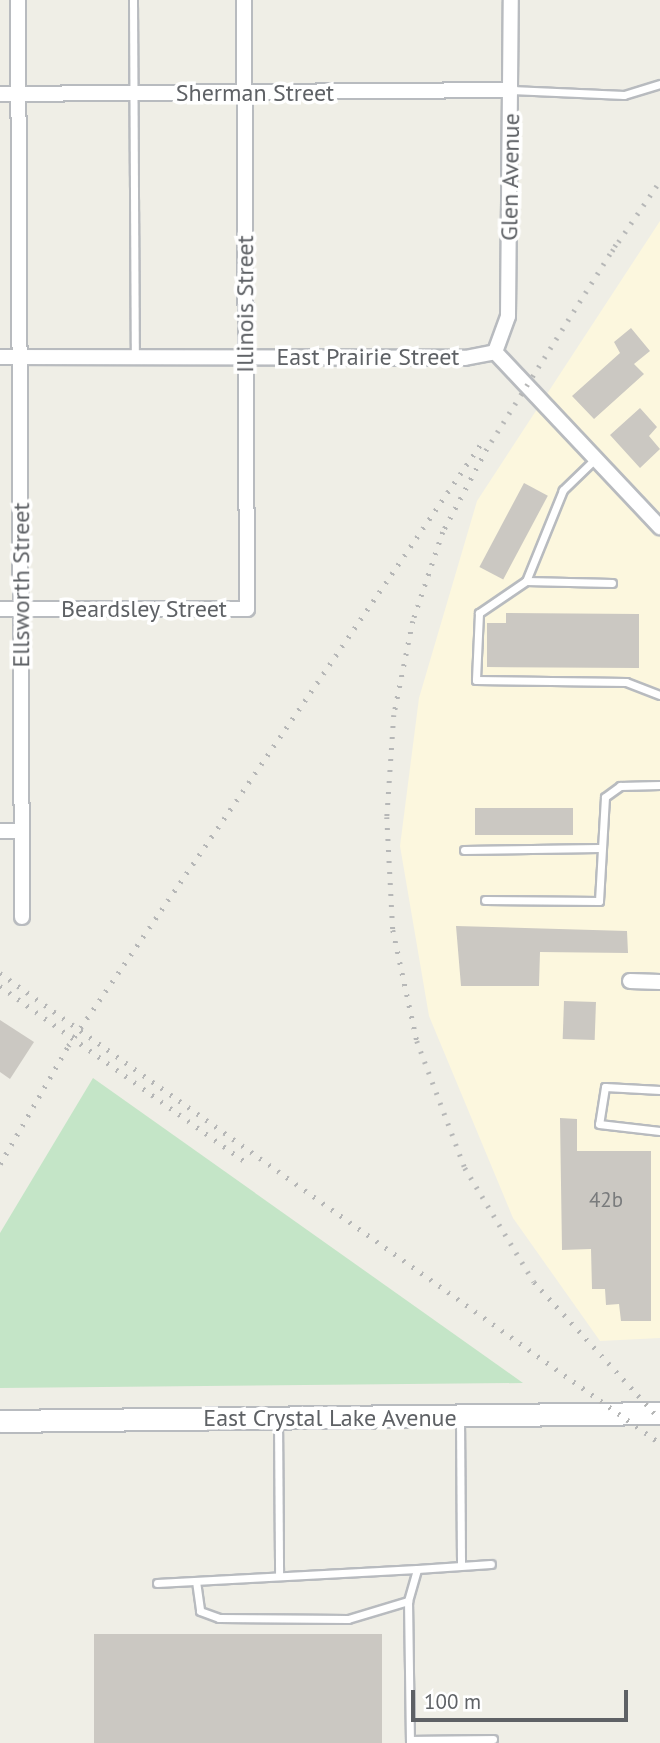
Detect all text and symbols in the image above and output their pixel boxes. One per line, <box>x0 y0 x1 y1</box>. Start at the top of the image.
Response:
street label: Sherman Street <box>176 79 334 107</box>
street label: Glen Avenue <box>494 113 526 241</box>
street label: Illinois Street <box>231 235 259 373</box>
street label: East Prairie Street <box>277 343 459 371</box>
street label: Ellsworth Street <box>7 502 35 668</box>
street label: Beardsley Street <box>61 595 227 623</box>
house number: 42b <box>589 1187 623 1213</box>
street label: East Crystal Lake Avenue <box>203 1404 457 1432</box>
scale bar <box>415 1676 632 1720</box>
text: 100 m <box>424 1688 481 1715</box>

